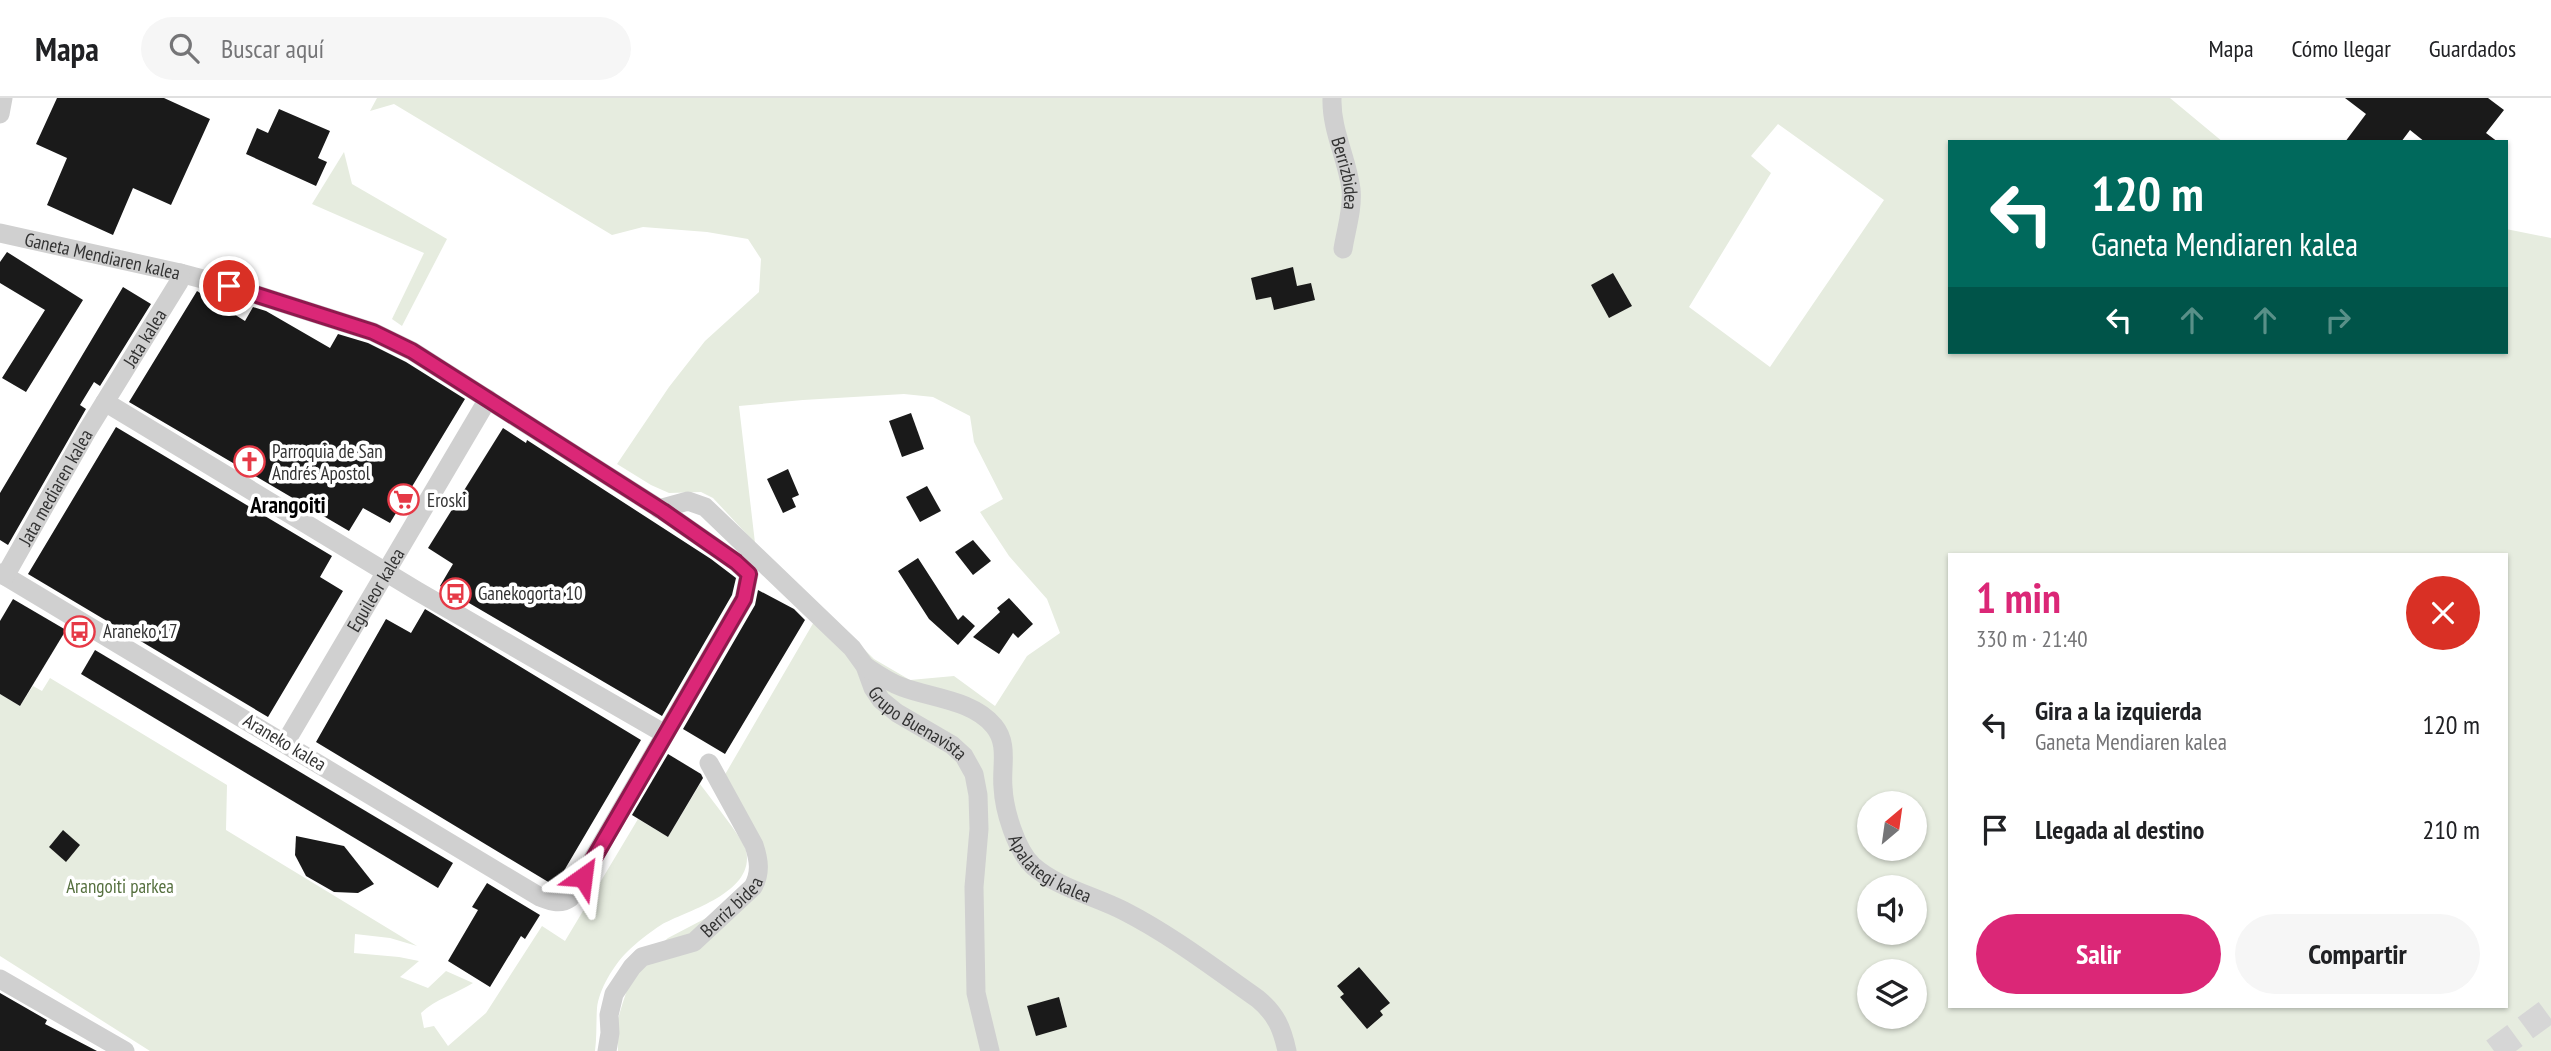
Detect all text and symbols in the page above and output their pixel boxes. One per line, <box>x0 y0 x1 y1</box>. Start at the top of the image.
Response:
search box <box>141 17 631 80</box>
text: Mapa <box>35 27 99 70</box>
icon: search <box>165 29 203 67</box>
text: Buscar aquí <box>221 32 324 65</box>
text: Mapa <box>2209 33 2254 64</box>
text: Cómo llegar <box>2292 33 2391 64</box>
text: Guardados <box>2429 33 2516 64</box>
street label: Berrizbidea <box>1326 134 1363 211</box>
text: 120 m <box>2091 161 2204 225</box>
icon: left <box>1976 168 2067 259</box>
text: Ganeta Mendiaren kalea <box>2091 223 2358 265</box>
street label: Ganeta Mendiaren kalea <box>22 227 183 285</box>
pin <box>199 256 259 316</box>
icon: arrive <box>210 267 248 305</box>
icon: left <box>2100 301 2138 339</box>
icon: ahead <box>2173 301 2211 339</box>
icon: ahead <box>2246 301 2284 339</box>
icon: right <box>2319 301 2357 339</box>
street label: Jata kalea <box>117 304 172 372</box>
street label: Jata mediaren kalea <box>12 425 98 550</box>
place label: Parroquia de San Andrés Apostol <box>272 439 383 485</box>
church icon: Parroquia de San Andrés Apostol <box>232 445 266 479</box>
supermarket icon: Eroski <box>387 483 421 517</box>
place label: Eroski <box>427 488 466 512</box>
district label: Arangoiti <box>249 490 326 519</box>
street label: Eguileor kalea <box>341 543 409 636</box>
text: 1 min <box>1976 570 2061 625</box>
bus stop icon: Ganekogorta 10 <box>438 576 472 610</box>
button: close <box>2406 576 2480 650</box>
place label: Ganekogorta 10 <box>478 581 583 605</box>
bus stop icon: Araneko 17 <box>63 614 97 648</box>
place label: Araneko 17 <box>103 619 178 643</box>
text: 330 m · 21:40 <box>1976 624 2088 653</box>
street label: Grupo Buenavista <box>863 681 972 765</box>
text: Gira a la izquierda <box>2035 694 2202 727</box>
icon: left <box>1976 706 2014 744</box>
street label: Araneko kalea <box>239 708 331 776</box>
text: 120 m <box>2422 708 2480 741</box>
text: Ganeta Mendiaren kalea <box>2035 727 2227 756</box>
north arrow <box>1857 791 1927 861</box>
map controls <box>1857 791 1927 1029</box>
icon: arrive <box>1976 811 2014 849</box>
text: Llegada al destino <box>2035 813 2204 846</box>
text: 210 m <box>2422 813 2480 846</box>
street label: Apalategi kalea <box>1003 831 1095 908</box>
position arrow <box>546 840 620 914</box>
park label: Arangoiti parkea <box>66 874 174 898</box>
street label: Berriz bidea <box>695 874 768 942</box>
button: sound <box>1857 875 1927 945</box>
button: Salir <box>1976 914 2221 994</box>
button: Compartir <box>2235 914 2480 994</box>
button: layers <box>1857 959 1927 1029</box>

